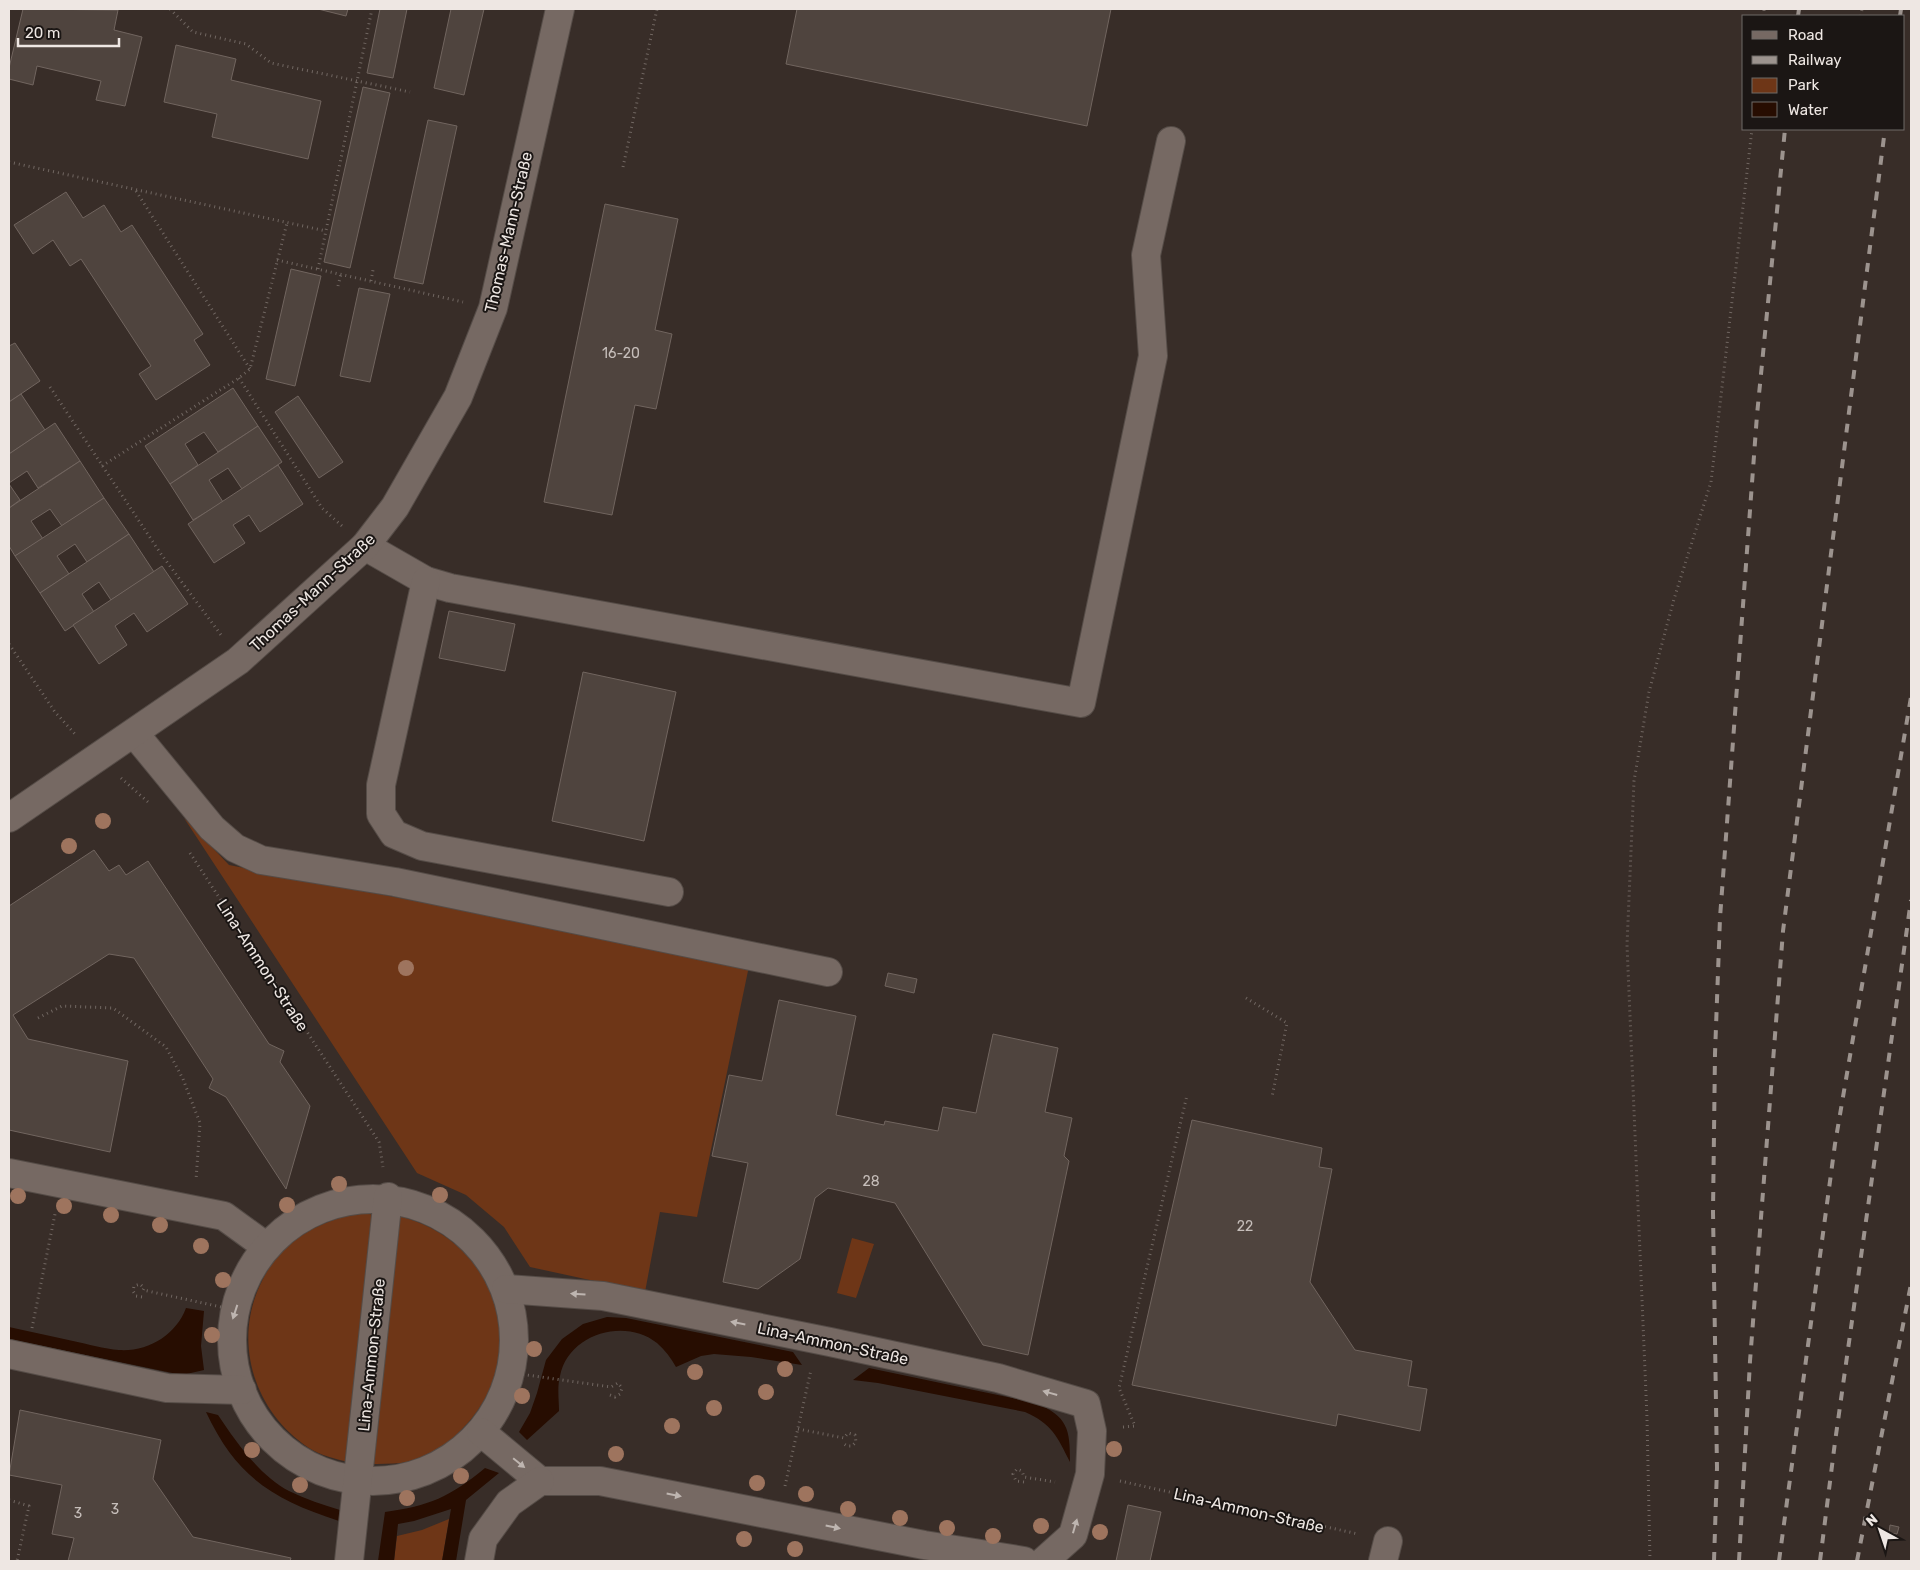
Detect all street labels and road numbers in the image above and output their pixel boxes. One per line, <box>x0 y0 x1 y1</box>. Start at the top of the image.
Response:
street label: Thomas-Mann-Straße <box>481 150 536 314</box>
street label: Thomas-Mann-Straße <box>246 529 379 655</box>
street label: Lina-Ammon-Straße <box>213 896 312 1035</box>
street label: Lina-Ammon-Straße <box>354 1278 389 1432</box>
street label: Lina-Ammon-Straße <box>756 1318 910 1369</box>
street label: Lina-Ammon-Straße <box>1172 1484 1326 1537</box>

